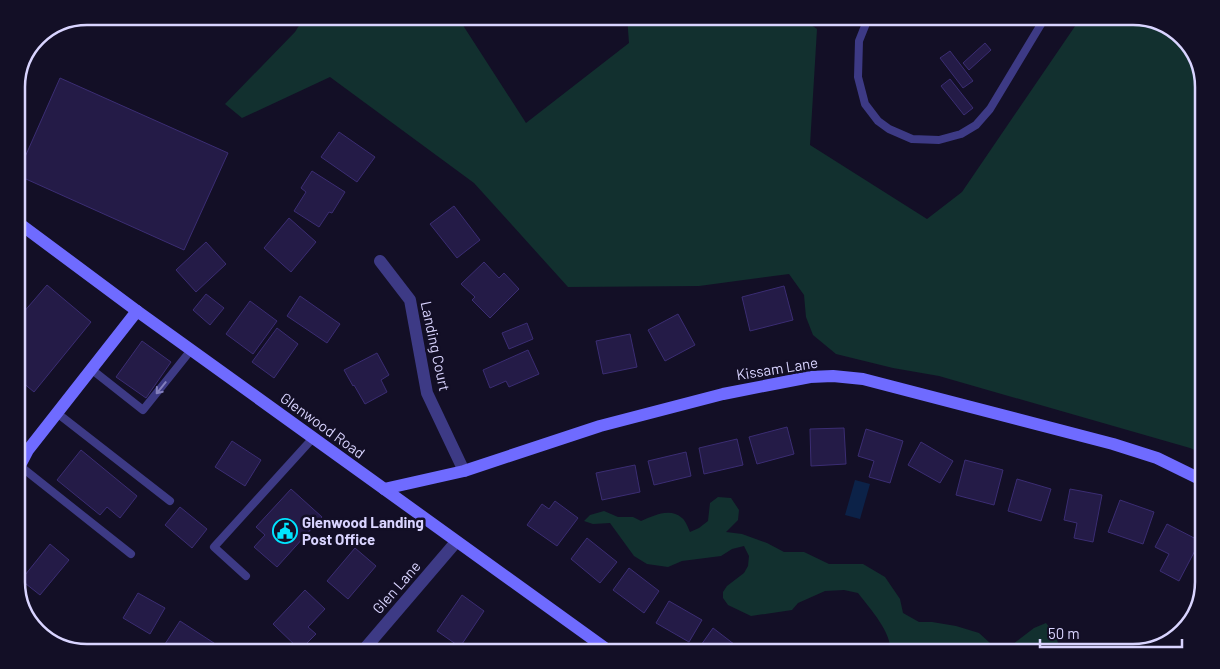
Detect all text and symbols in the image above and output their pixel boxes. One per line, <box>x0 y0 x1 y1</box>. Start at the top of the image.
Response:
street label: Landing Court <box>418 299 454 393</box>
street label: Kissam Lane <box>735 353 819 383</box>
one-way arrow <box>155 381 166 394</box>
street label: Glenwood Road <box>277 388 369 462</box>
place label: Glenwood Landing Post Office <box>302 513 424 548</box>
public building icon: Glenwood Landing Post Office <box>272 518 298 544</box>
street label: Glen Lane <box>368 557 424 617</box>
scale bar <box>1040 616 1182 648</box>
text: 50 m <box>1048 624 1080 642</box>

